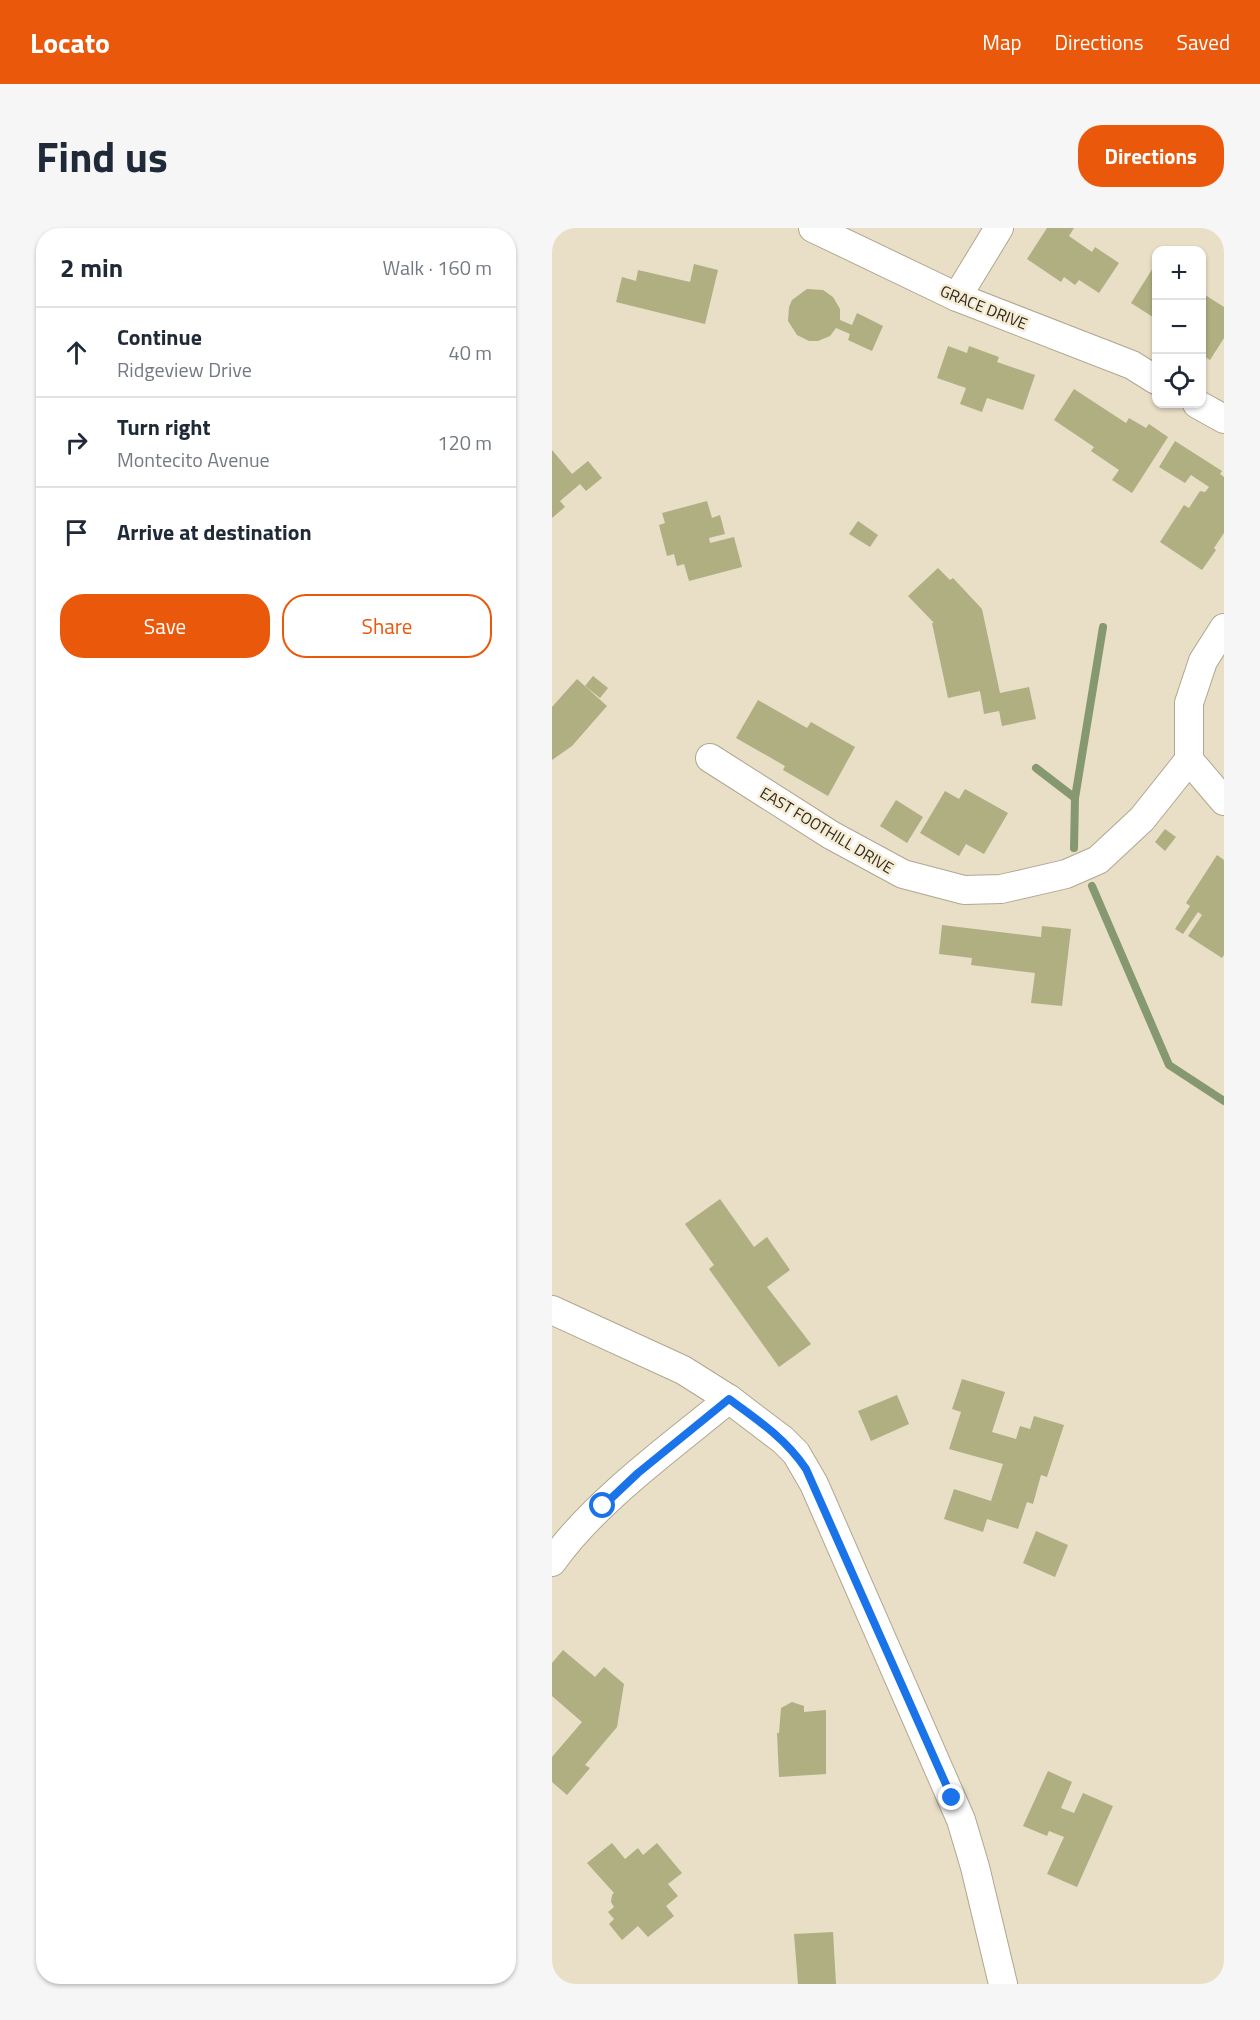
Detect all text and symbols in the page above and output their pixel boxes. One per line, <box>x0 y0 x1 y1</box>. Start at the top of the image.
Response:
text: Locato <box>30 21 110 64</box>
text: Map <box>982 26 1022 58</box>
text: Directions <box>1055 26 1144 58</box>
text: Saved <box>1177 26 1230 58</box>
text: Find us <box>36 124 168 188</box>
button: Directions <box>1078 125 1224 187</box>
map controls <box>1152 246 1206 408</box>
button: + <box>1152 246 1206 300</box>
text: 2 min <box>60 248 123 287</box>
text: Walk · 160 m <box>383 252 492 283</box>
street label: GRACE DRIVE <box>937 279 1031 335</box>
button: − <box>1152 300 1206 354</box>
text: Continue <box>117 320 202 354</box>
icon: ahead <box>60 336 93 369</box>
text: 40 m <box>448 337 492 368</box>
text: Ridgeview Drive <box>117 354 252 385</box>
button: locate <box>1152 354 1206 408</box>
text: Turn right <box>117 410 211 444</box>
icon: right <box>60 426 93 459</box>
text: 120 m <box>437 427 492 458</box>
text: Montecito Avenue <box>117 444 270 475</box>
text: Arrive at destination <box>117 515 312 549</box>
icon: arrive <box>60 516 93 549</box>
button: Save <box>60 594 270 658</box>
button: Share <box>282 594 492 658</box>
street label: EAST FOOTHILL DRIVE <box>756 781 899 880</box>
route start <box>589 1492 615 1518</box>
route end <box>938 1784 964 1810</box>

